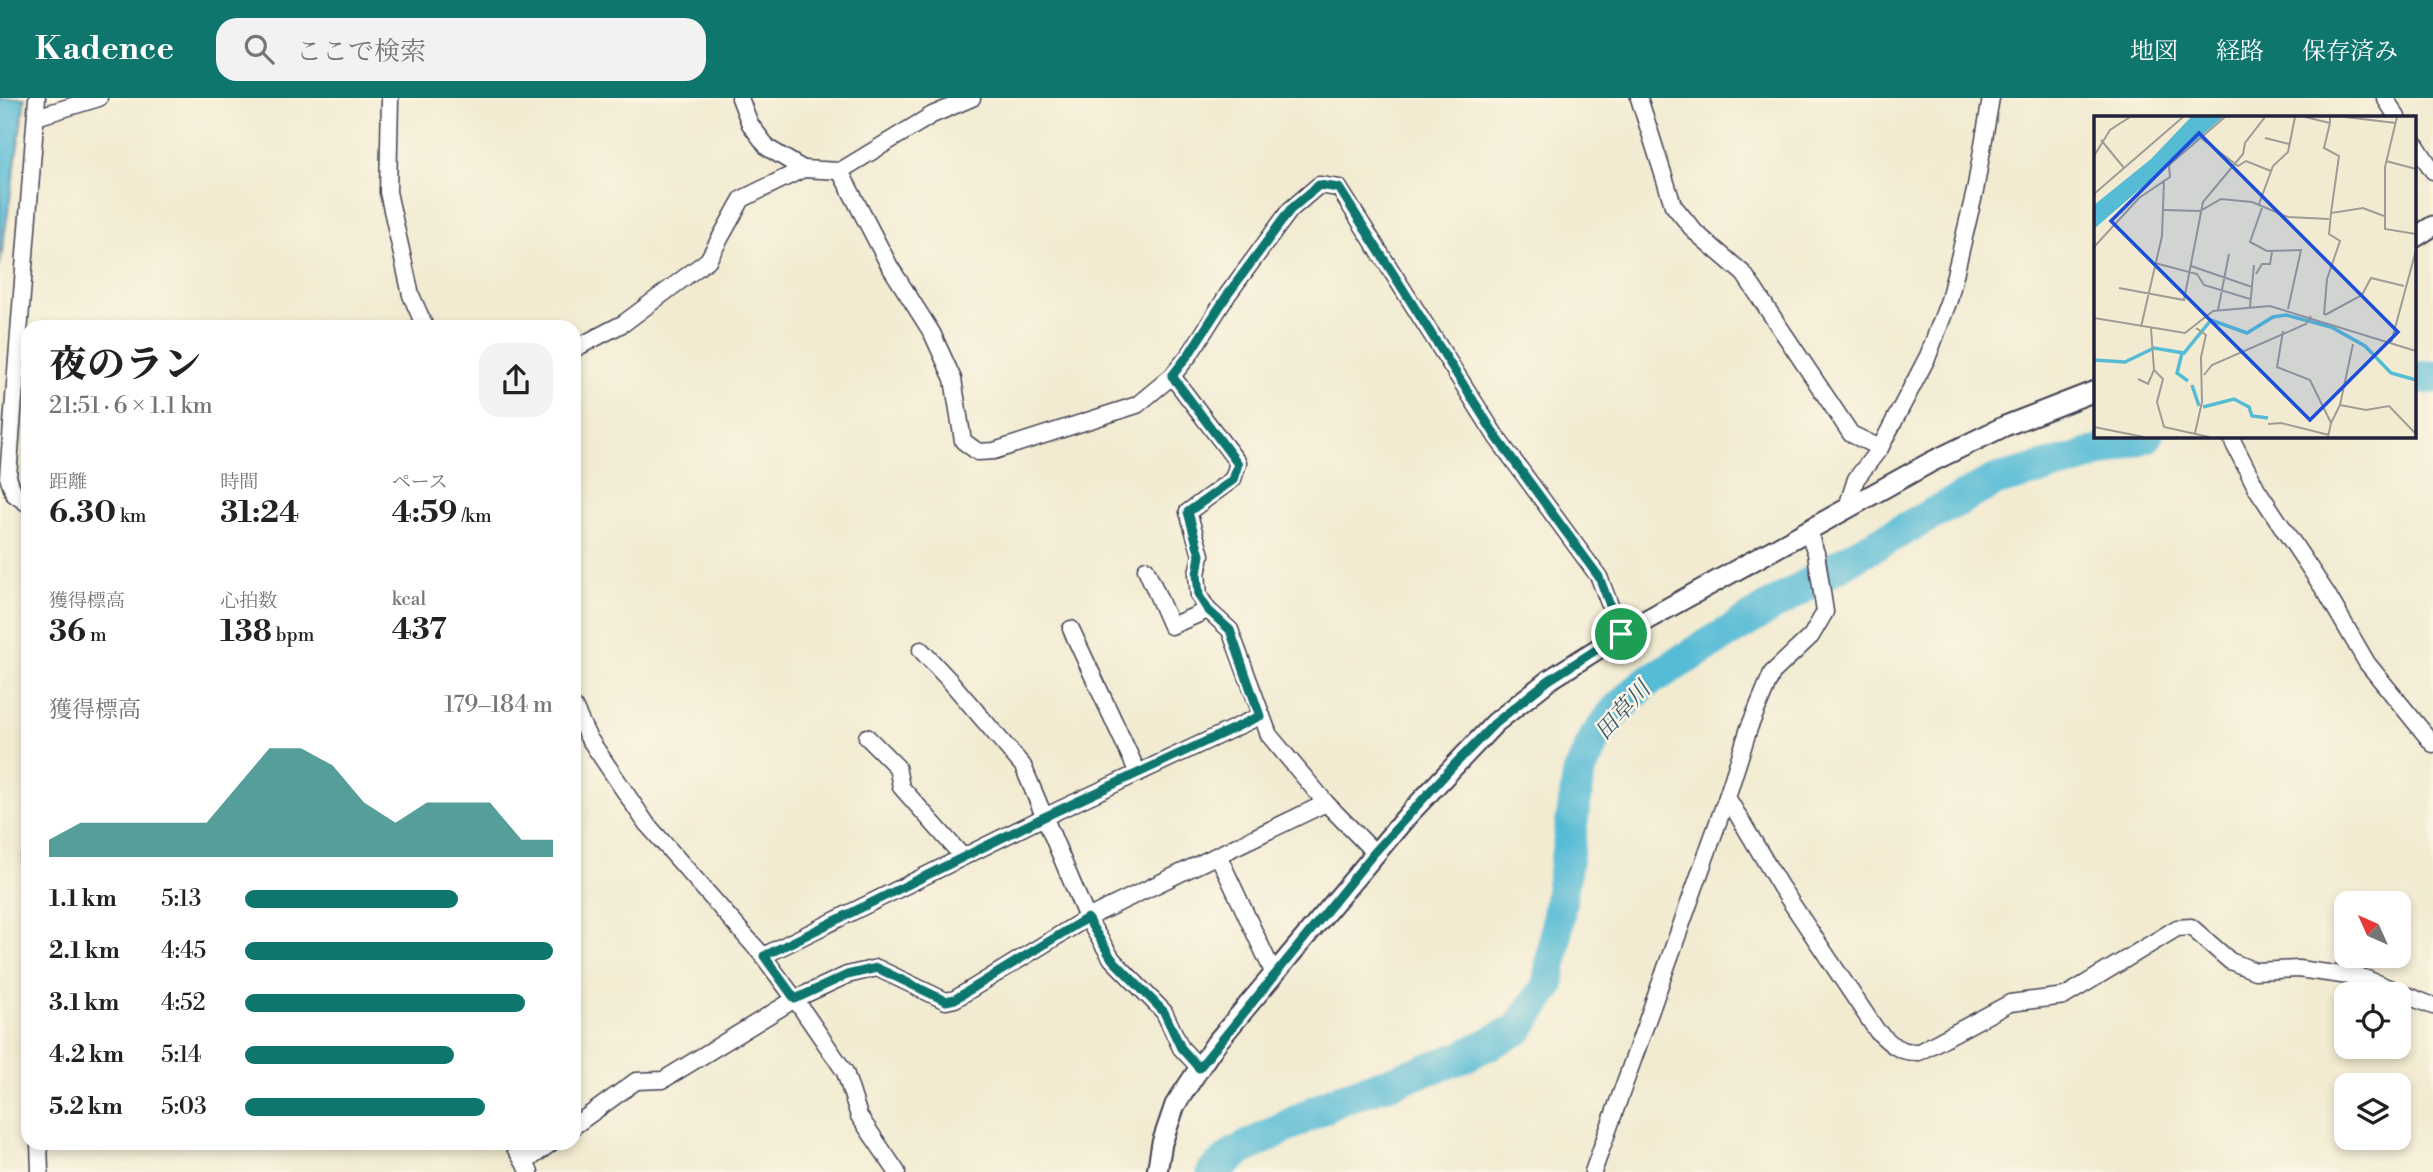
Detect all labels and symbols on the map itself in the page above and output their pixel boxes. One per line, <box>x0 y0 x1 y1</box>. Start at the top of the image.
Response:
inset map <box>2094 116 2416 438</box>
pin <box>1591 604 1651 664</box>
water label: 田草川 <box>1590 674 1658 746</box>
north arrow <box>2334 891 2412 968</box>

